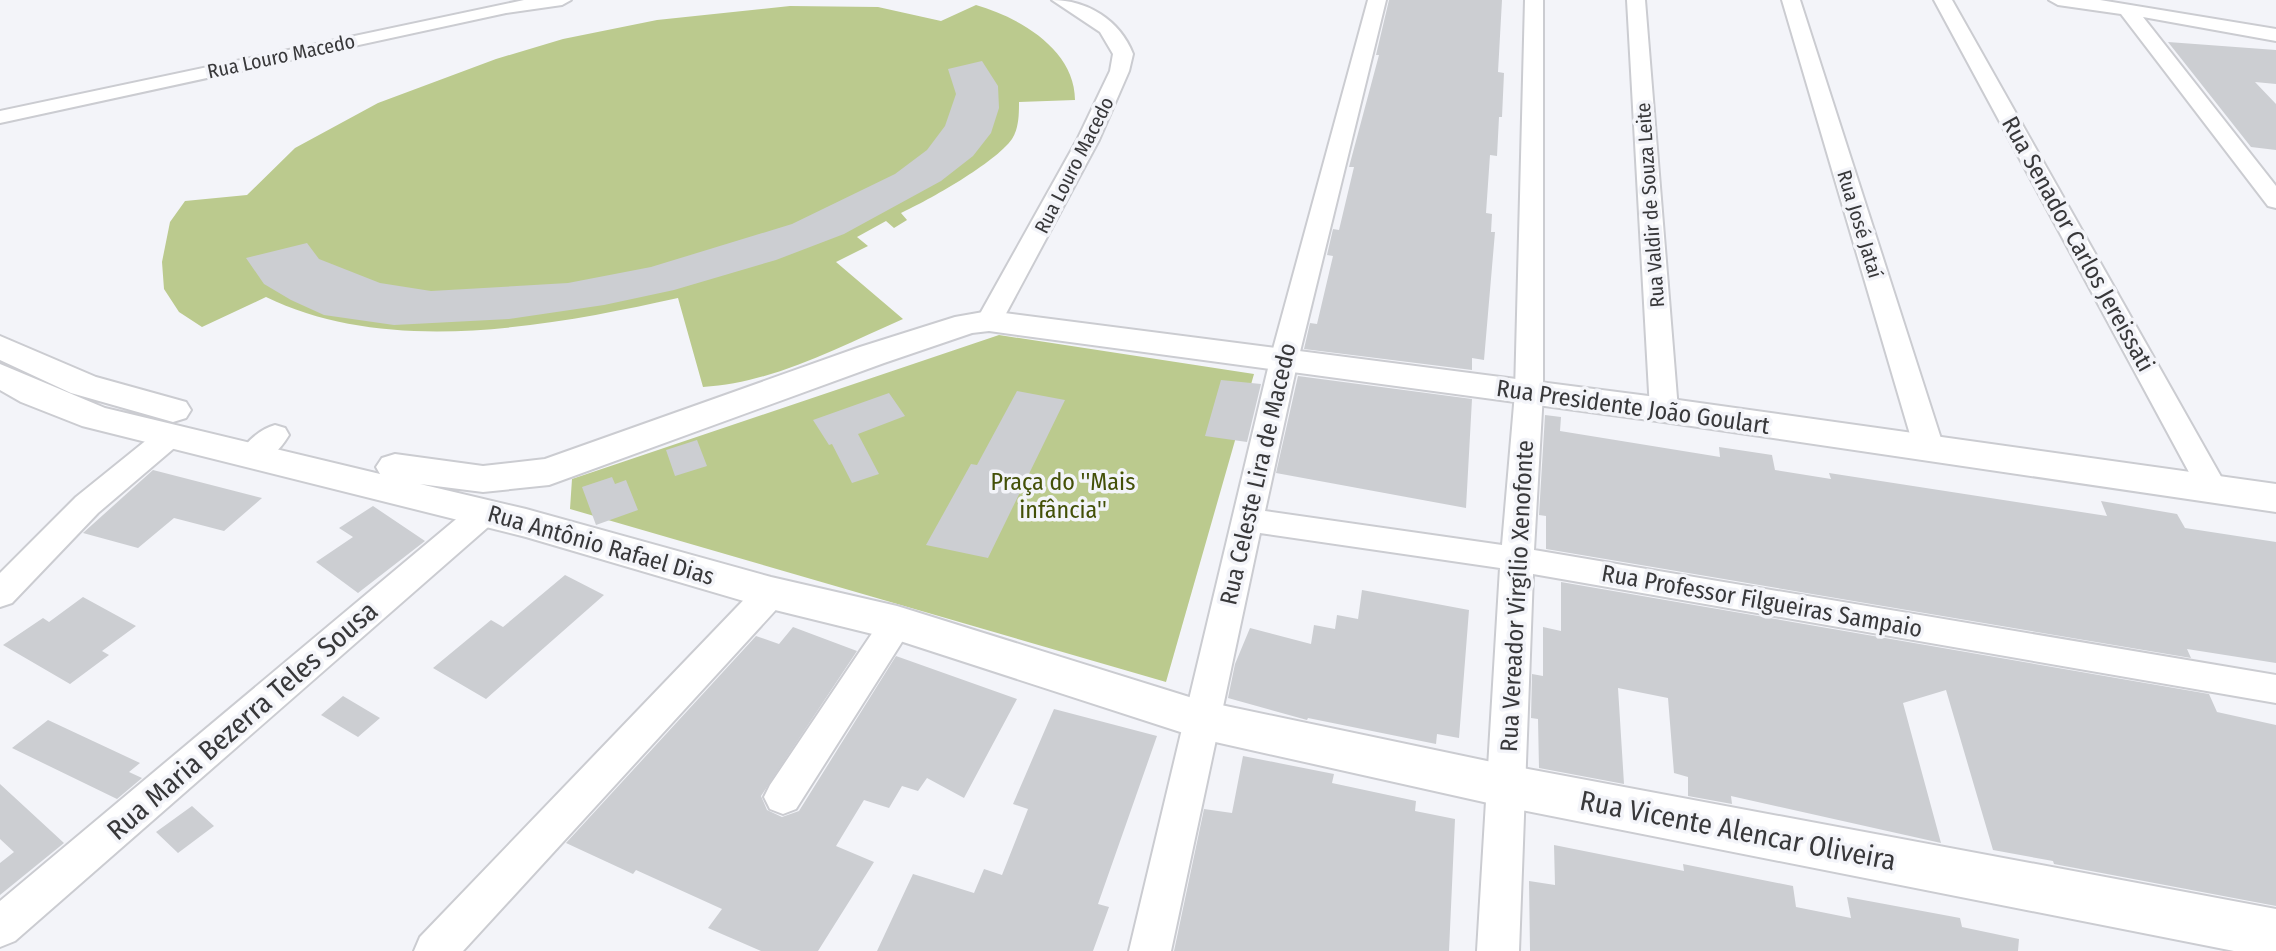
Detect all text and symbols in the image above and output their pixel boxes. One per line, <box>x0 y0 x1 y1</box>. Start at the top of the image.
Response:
street label: Rua Louro Macedo <box>205 29 357 83</box>
street label: Rua Louro Macedo <box>1029 93 1119 237</box>
street label: Rua Valdir de Souza Leite <box>1631 102 1669 308</box>
street label: Rua Senador Carlos Jereissati <box>1996 112 2160 376</box>
street label: Rua José Jataí <box>1832 167 1888 281</box>
street label: Rua Celeste Lira de Macedo <box>1214 340 1302 608</box>
street label: Rua Presidente João Goulart <box>1495 374 1771 440</box>
street label: Rua Vereador Virgílio Xenofonte <box>1495 440 1539 752</box>
park label: Praça do ''Mais infância'' <box>991 468 1135 524</box>
street label: Rua Antônio Rafael Dias <box>485 499 717 591</box>
street label: Rua Professor Filgueiras Sampaio <box>1599 559 1925 643</box>
street label: Rua Maria Bezerra Teles Sousa <box>100 594 384 847</box>
street label: Rua Vicente Alencar Oliveira <box>1577 784 1899 877</box>

